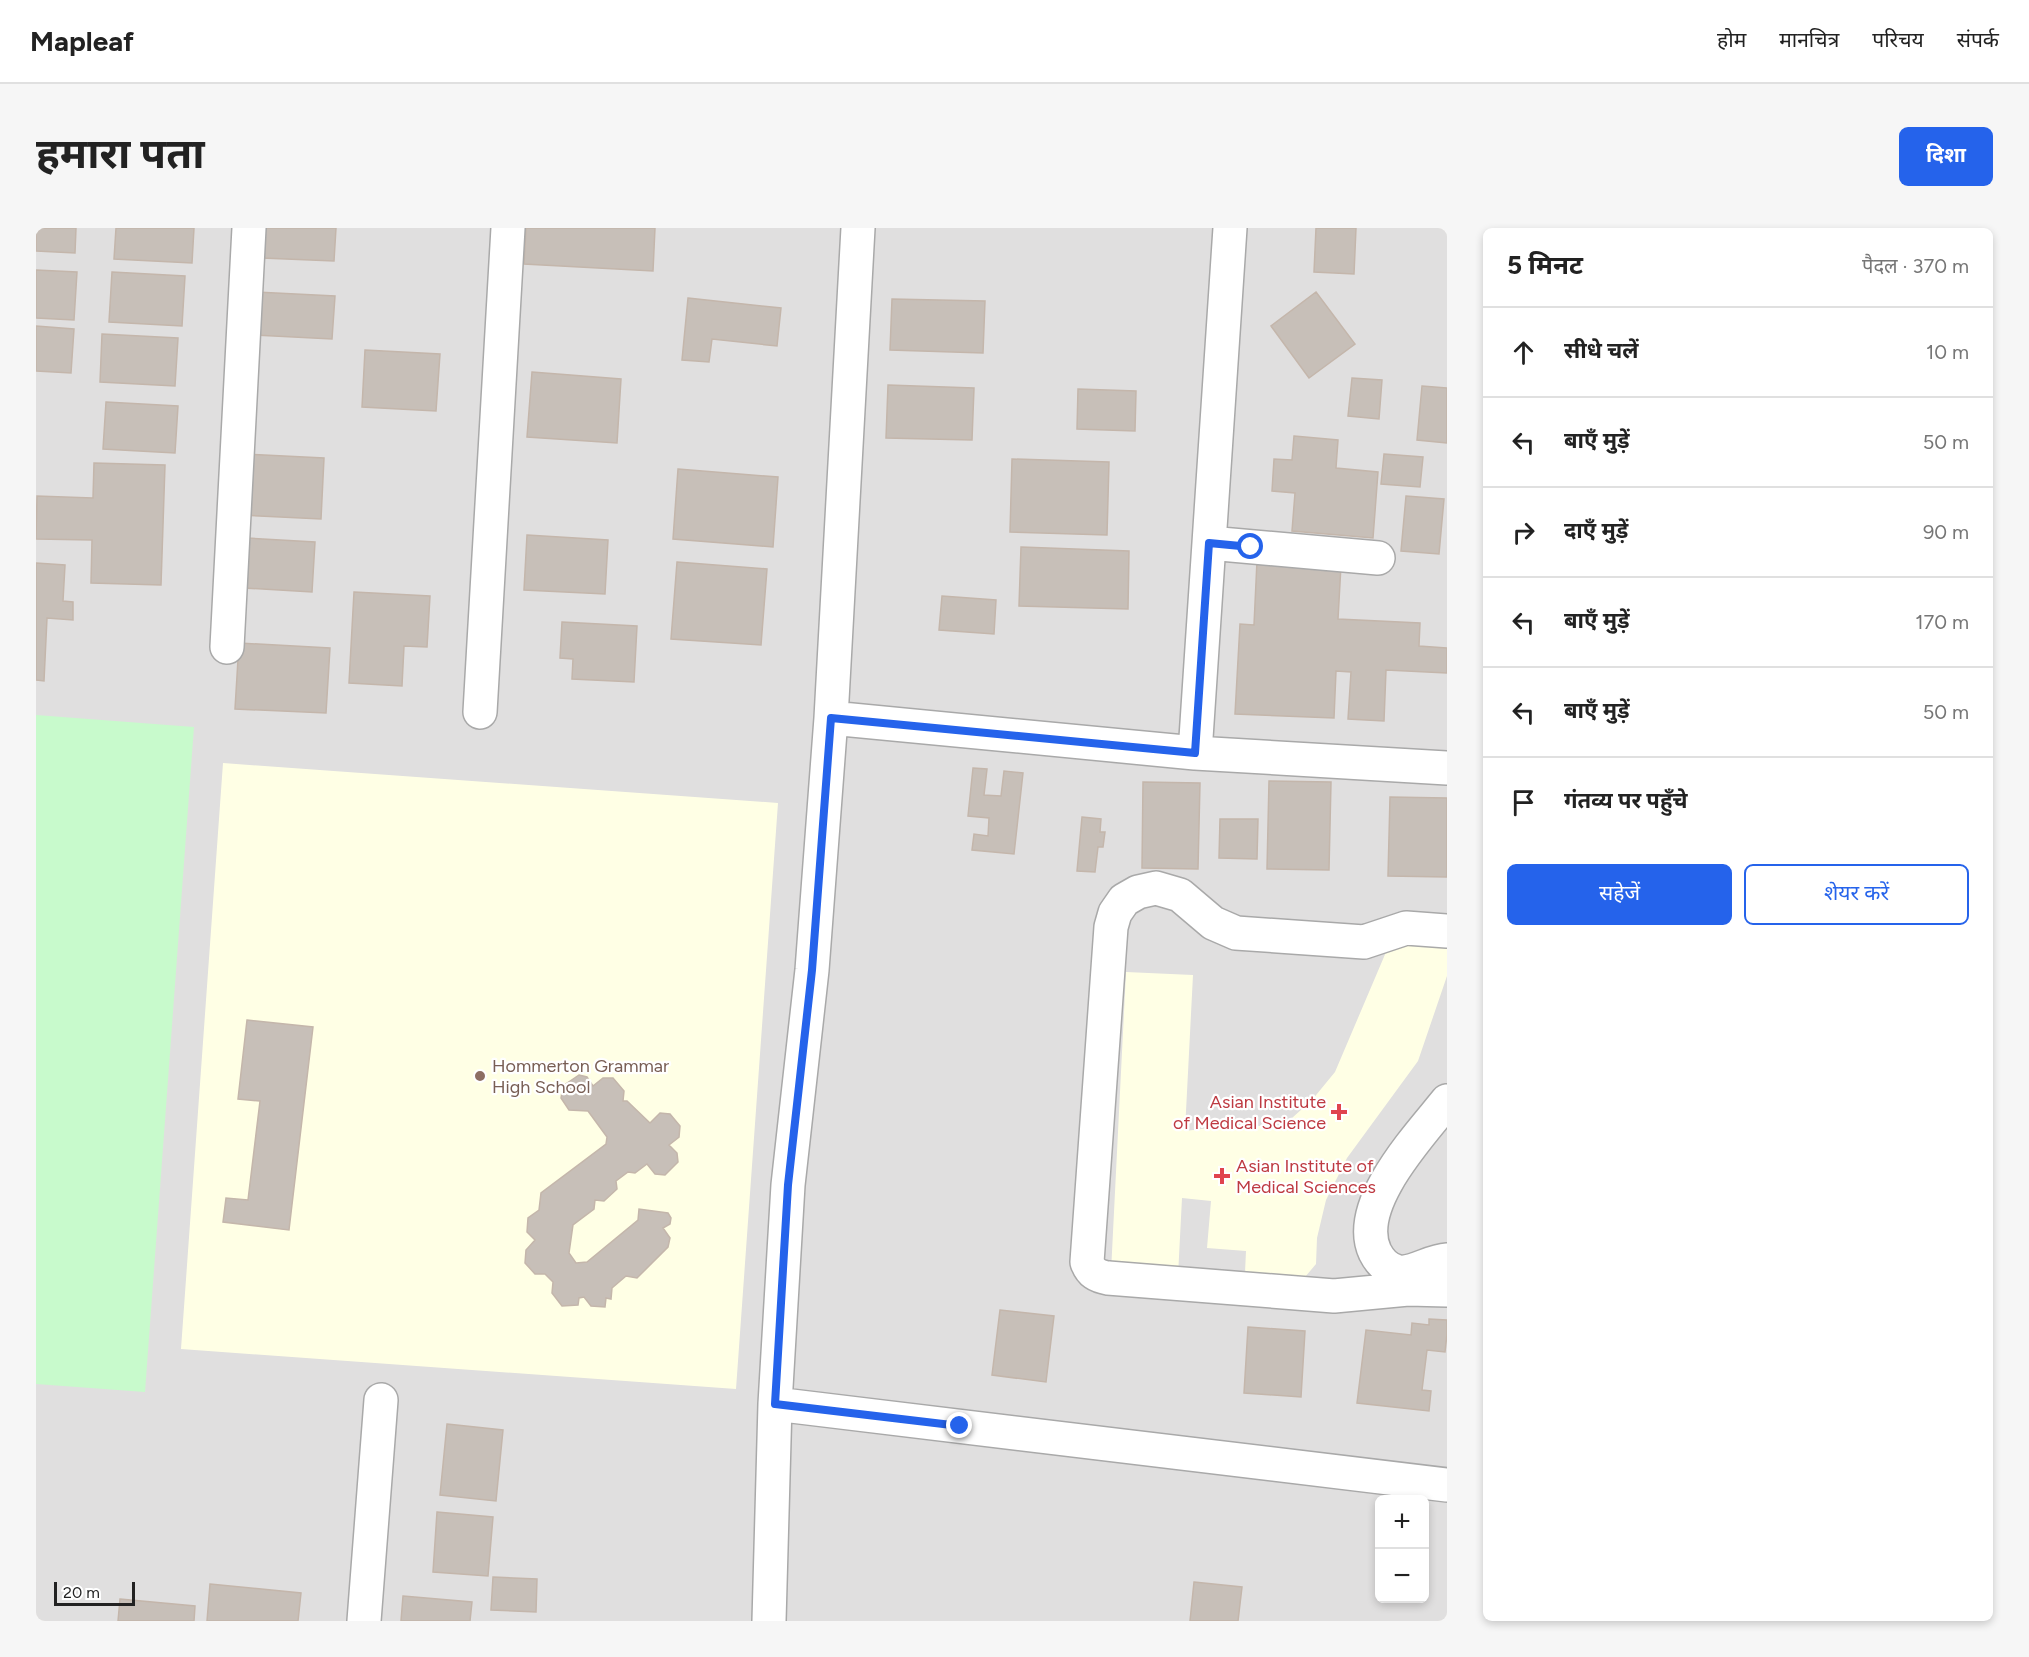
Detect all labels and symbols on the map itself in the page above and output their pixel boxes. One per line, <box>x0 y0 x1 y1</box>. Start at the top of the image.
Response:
route start <box>1237 533 1263 559</box>
place label: Hommerton Grammar High School <box>492 1055 669 1098</box>
marker: Hommerton Grammar High School <box>473 1069 487 1083</box>
place label: Asian Institute of Medical Science <box>1173 1091 1326 1134</box>
marker: Asian Institute of Medical Science <box>1330 1103 1348 1121</box>
place label: Asian Institute of Medical Sciences <box>1236 1155 1376 1198</box>
marker: Asian Institute of Medical Sciences <box>1213 1167 1231 1185</box>
route end <box>946 1412 972 1438</box>
scale bar <box>54 1579 135 1606</box>

